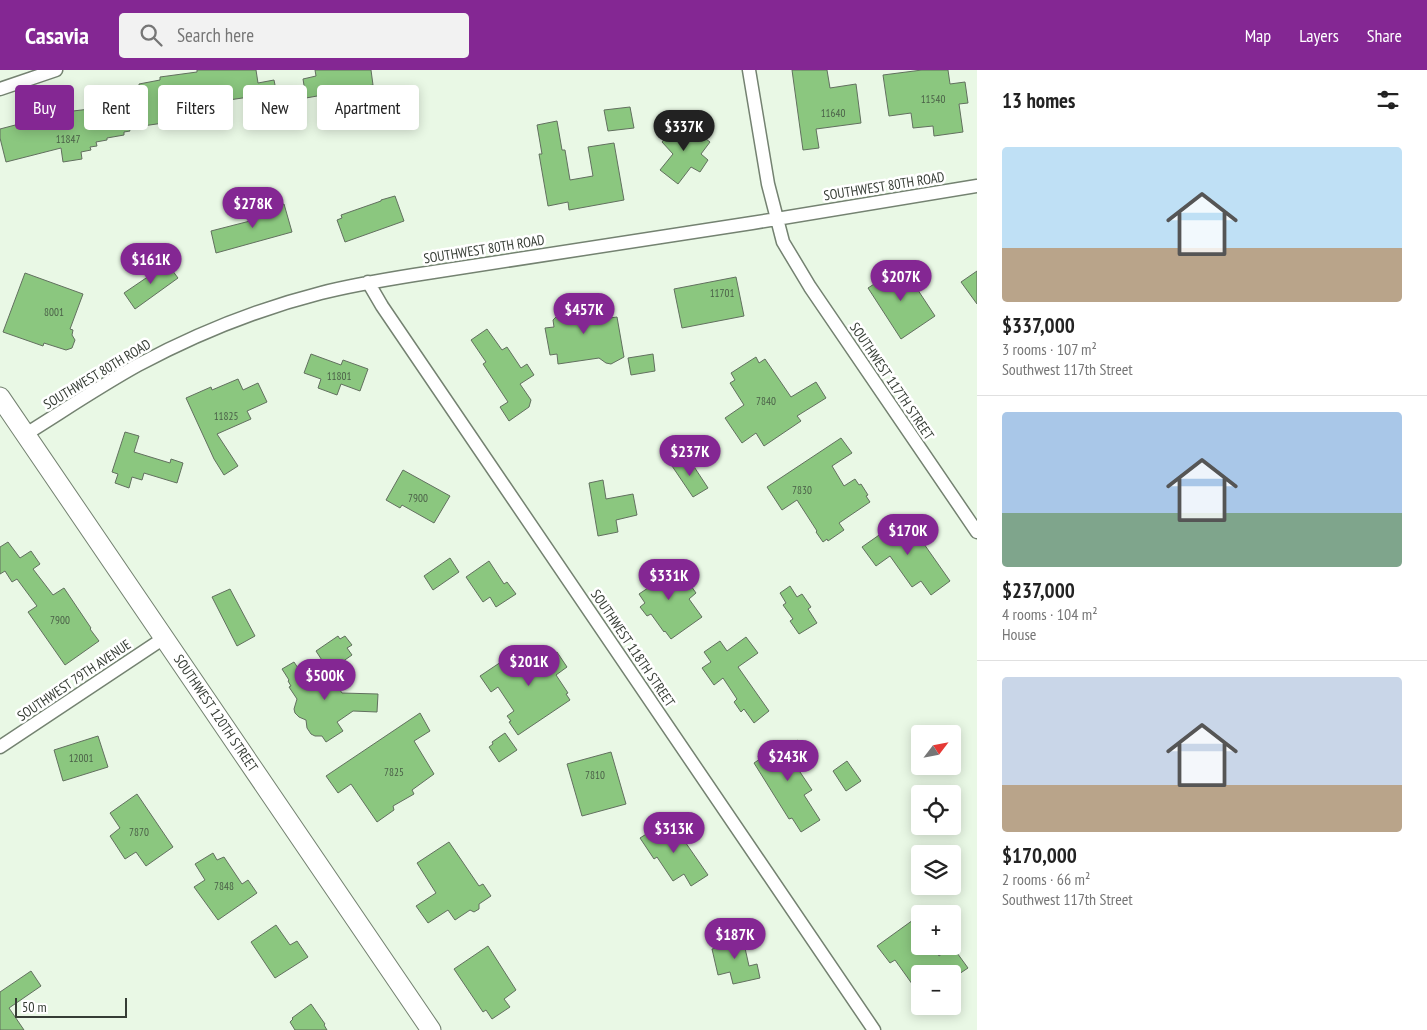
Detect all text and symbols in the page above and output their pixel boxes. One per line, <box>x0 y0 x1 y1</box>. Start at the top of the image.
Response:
search box <box>119 13 469 58</box>
text: Casavia <box>25 20 89 51</box>
icon: search <box>137 21 165 49</box>
text: Search here <box>177 23 254 47</box>
text: Map <box>1245 24 1271 47</box>
text: Layers <box>1299 24 1339 47</box>
text: Share <box>1367 24 1402 47</box>
chip: Buy <box>15 85 74 130</box>
chip: Rent <box>84 85 148 130</box>
chip: Filters <box>158 85 233 130</box>
chip: New <box>243 85 307 130</box>
chip: Apartment <box>317 85 419 130</box>
icon: filters <box>1374 86 1402 114</box>
text: 13 homes <box>1002 87 1075 114</box>
house number: 11540 <box>921 92 945 106</box>
house number: 11640 <box>821 106 845 120</box>
pin: $337K <box>649 109 719 152</box>
text: $337K <box>665 116 703 136</box>
house number: 11847 <box>56 132 80 146</box>
street label: SOUTHWEST 80TH ROAD <box>822 168 946 204</box>
icon: home <box>1157 179 1247 269</box>
pin: $278K <box>218 186 288 229</box>
text: $278K <box>234 193 272 213</box>
street label: SOUTHWEST 80TH ROAD <box>422 231 546 267</box>
pin: $161K <box>116 242 186 285</box>
text: $161K <box>132 249 170 269</box>
pin: $207K <box>866 260 936 302</box>
text: $207K <box>882 266 920 286</box>
house number: 11701 <box>710 286 734 300</box>
pin: $457K <box>549 292 619 335</box>
text: $457K <box>565 299 603 319</box>
house number: 8001 <box>44 305 64 319</box>
text: $337,000 <box>1002 312 1075 339</box>
street label: SOUTHWEST 117TH STREET <box>846 319 938 444</box>
street label: SOUTHWEST 80TH ROAD <box>40 335 154 413</box>
text: 3 rooms · 107 m² <box>1002 339 1097 359</box>
text: Southwest 117th Street <box>1002 359 1133 379</box>
house number: 11801 <box>327 369 351 383</box>
house number: 7840 <box>756 394 776 408</box>
house number: 11825 <box>214 409 238 423</box>
pin: $237K <box>655 434 725 477</box>
text: $237K <box>671 441 709 461</box>
icon: home <box>1157 445 1247 535</box>
house number: 7830 <box>792 483 812 497</box>
house number: 7900 <box>408 491 428 505</box>
pin: $170K <box>873 514 943 556</box>
text: $170K <box>889 520 927 540</box>
pin: $331K <box>634 558 704 601</box>
text: $331K <box>650 565 688 585</box>
text: $237,000 <box>1002 577 1075 604</box>
street label: SOUTHWEST 118TH STREET <box>587 586 679 711</box>
text: 4 rooms · 104 m² <box>1002 604 1098 624</box>
house number: 7900 <box>50 613 70 627</box>
text: House <box>1002 624 1036 644</box>
street label: SOUTHWEST 79TH AVENUE <box>14 635 134 725</box>
pin: $201K <box>494 644 564 687</box>
street label: SOUTHWEST 120TH STREET <box>170 651 262 776</box>
text: $201K <box>510 651 548 671</box>
pin: $500K <box>290 658 360 701</box>
text: $500K <box>306 665 344 685</box>
icon: home <box>1157 710 1247 800</box>
north arrow <box>911 725 961 775</box>
map controls <box>911 725 961 1015</box>
pin: $243K <box>753 740 823 782</box>
text: $243K <box>769 746 807 766</box>
house number: 12001 <box>69 751 93 765</box>
house number: 7825 <box>384 765 404 779</box>
house number: 7810 <box>585 768 605 782</box>
button: locate <box>911 785 961 835</box>
pin: $313K <box>639 812 709 854</box>
text: $313K <box>655 818 693 838</box>
house number: 7870 <box>129 825 149 839</box>
text: $170,000 <box>1002 842 1077 869</box>
button: layers <box>911 845 961 895</box>
text: 2 rooms · 66 m² <box>1002 869 1090 889</box>
house number: 7848 <box>214 879 234 893</box>
text: Southwest 117th Street <box>1002 889 1133 909</box>
button: + <box>911 905 961 955</box>
pin: $187K <box>700 918 770 960</box>
text: $187K <box>716 924 754 944</box>
button: − <box>911 965 961 1015</box>
scale bar <box>15 995 128 1018</box>
text: 50 m <box>22 998 47 1016</box>

